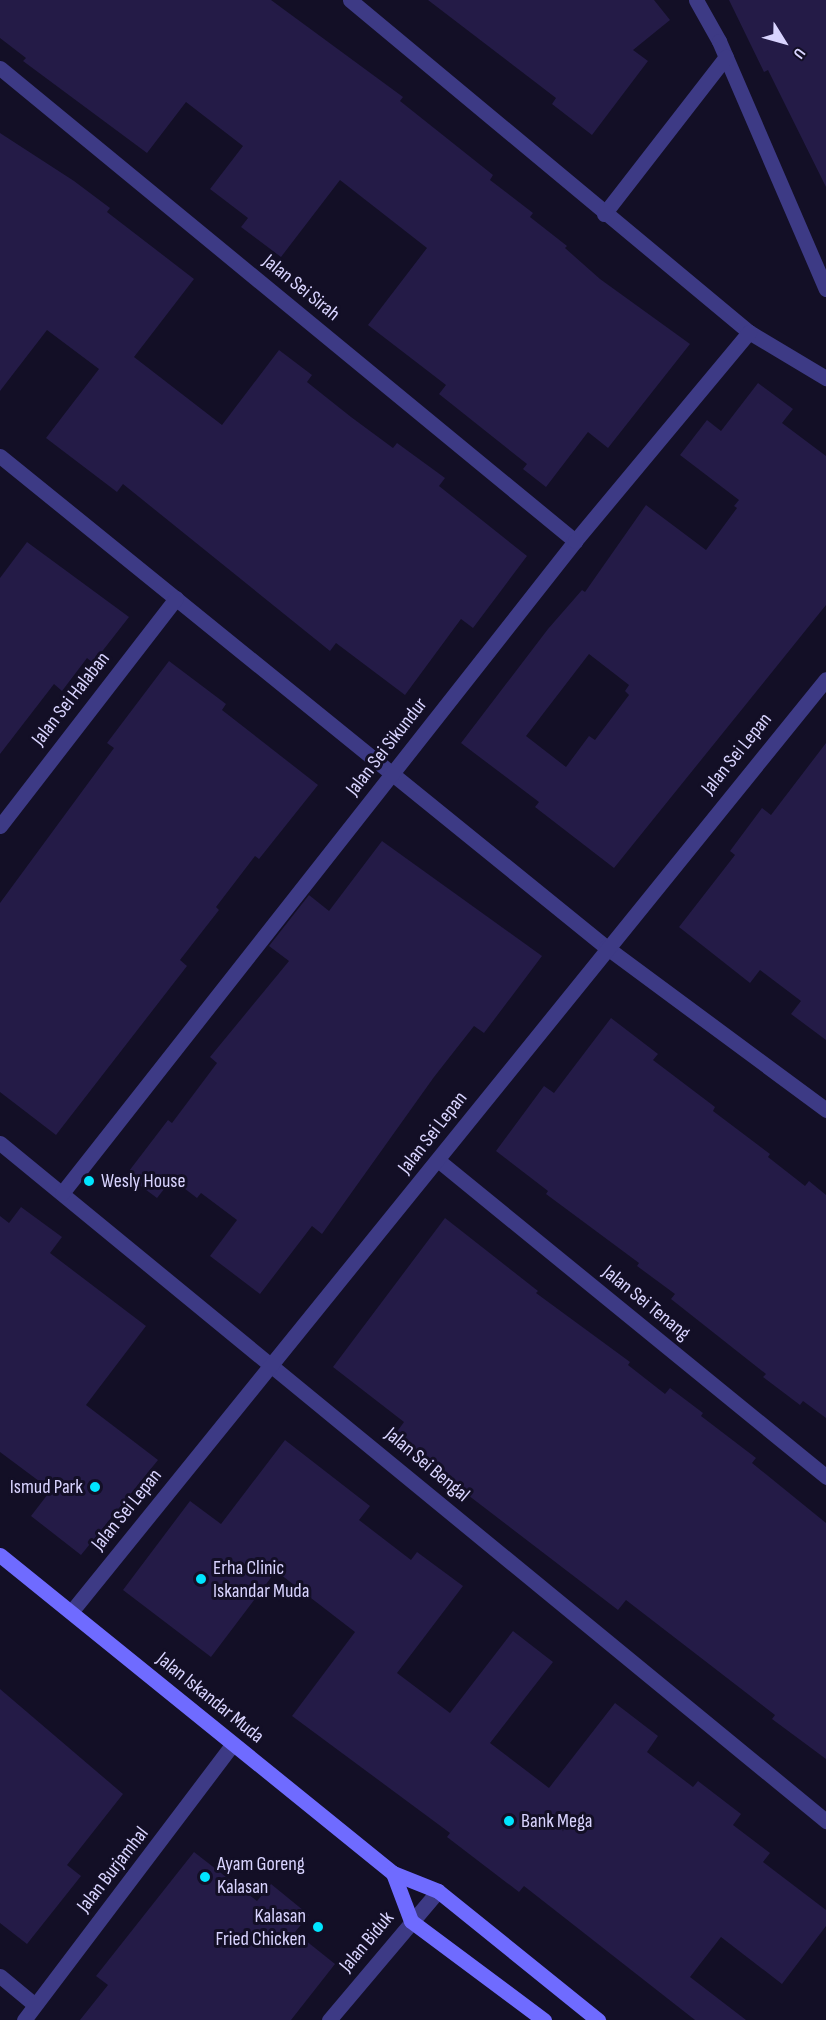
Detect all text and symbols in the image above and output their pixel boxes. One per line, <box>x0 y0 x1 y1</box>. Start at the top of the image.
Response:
north arrow <box>754 12 814 72</box>
text: U <box>789 44 809 62</box>
street label: Jalan Sei Sirah <box>258 250 344 326</box>
street label: Jalan Sei Halaban <box>27 647 115 751</box>
street label: Jalan Sei Sikundur <box>341 693 433 801</box>
street label: Jalan Sei Lepan <box>697 708 777 800</box>
street label: Jalan Sei Lepan <box>393 1087 473 1179</box>
place label: Wesly House <box>101 1169 186 1193</box>
marker: Wesly House <box>82 1174 96 1188</box>
street label: Jalan Sei Tenang <box>597 1260 695 1346</box>
street label: Jalan Sei Bengal <box>380 1423 474 1507</box>
street label: Jalan Sei Lepan <box>87 1464 167 1556</box>
place label: Ismud Park <box>10 1475 83 1499</box>
marker: Ismud Park <box>88 1480 102 1494</box>
place label: Erha Clinic Iskandar Muda <box>213 1556 309 1603</box>
marker: Erha Clinic Iskandar Muda <box>194 1572 208 1586</box>
street label: Jalan Iskandar Muda <box>151 1647 269 1749</box>
place label: Bank Mega <box>521 1809 592 1833</box>
marker: Bank Mega <box>502 1814 516 1828</box>
street label: Jalan Burjamhal <box>72 1822 154 1918</box>
place label: Ayam Goreng Kalasan <box>217 1853 305 1900</box>
marker: Ayam Goreng Kalasan <box>198 1870 212 1884</box>
place label: Kalasan Fried Chicken <box>216 1904 306 1951</box>
street label: Jalan Biduk <box>335 1907 399 1977</box>
marker: Kalasan Fried Chicken <box>311 1920 325 1934</box>

